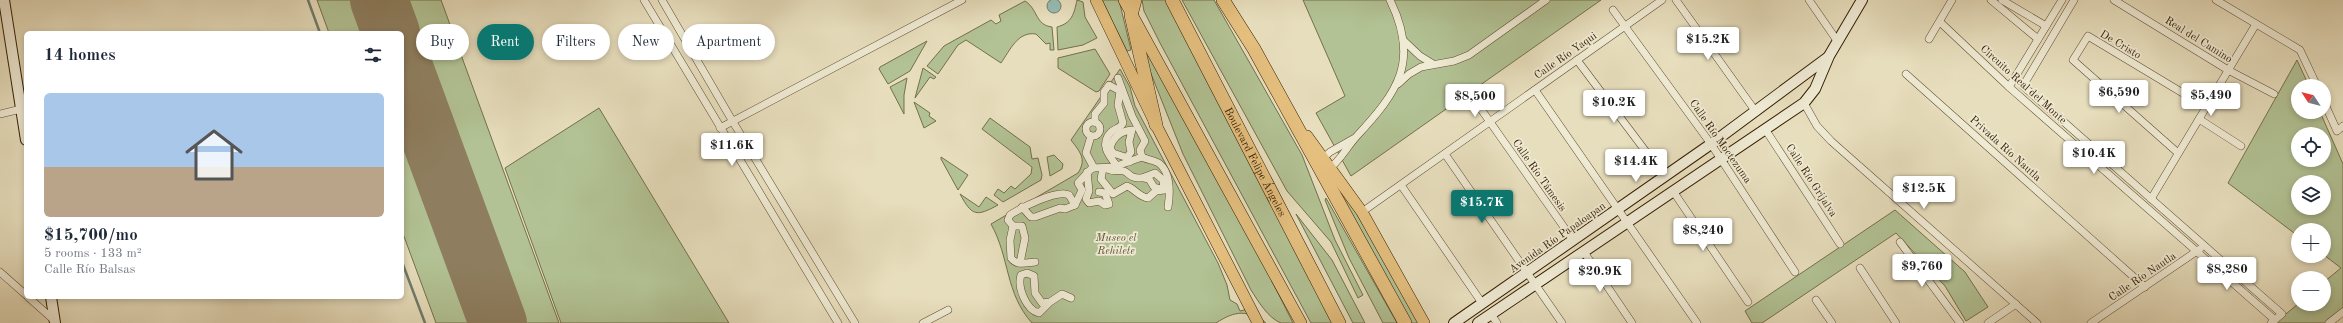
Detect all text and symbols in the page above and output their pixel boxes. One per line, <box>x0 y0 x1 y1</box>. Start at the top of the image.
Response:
street label: Real del Camino <box>2163 15 2234 65</box>
chip: Buy <box>416 24 469 60</box>
chip: Rent <box>477 24 534 60</box>
chip: Filters <box>542 24 610 60</box>
chip: New <box>618 24 674 60</box>
chip: Apartment <box>682 24 775 60</box>
pin: $15.2K <box>1675 27 1741 61</box>
street label: De Cristo <box>2098 29 2143 62</box>
street label: Calle Río Yaqui <box>1533 31 1599 82</box>
text: $15.2K <box>1686 33 1730 46</box>
icon: filters <box>362 44 384 66</box>
street label: Circuito Real del Monte <box>1978 44 2068 127</box>
text: 14 homes <box>44 47 116 64</box>
north arrow <box>2291 79 2331 119</box>
map controls <box>2291 79 2331 311</box>
pin: $6,590 <box>2086 80 2152 114</box>
pin: $5,490 <box>2178 83 2244 117</box>
pin: $8,500 <box>1442 84 1508 118</box>
text: $6,590 <box>2098 86 2140 99</box>
text: $5,490 <box>2190 89 2232 102</box>
text: $8,500 <box>1454 90 1496 103</box>
pin: $10.2K <box>1581 90 1647 124</box>
text: $10.2K <box>1592 96 1636 109</box>
street label: Calle Río Moctezuma <box>1687 98 1753 186</box>
street label: Boulevard Felipe Ángeles <box>1222 106 1287 219</box>
street label: Privada Río Nautla <box>1967 114 2043 184</box>
icon: home <box>178 119 250 191</box>
button: locate <box>2291 127 2331 167</box>
pin: $11.6K <box>699 133 765 167</box>
street label: Calle Río Támesis <box>1510 138 1568 214</box>
text: $11.6K <box>710 139 754 152</box>
pin: $10.4K <box>2061 141 2127 175</box>
street label: Calle Río Grijalva <box>1783 142 1839 220</box>
text: $10.4K <box>2072 147 2116 160</box>
pin: $14.4K <box>1603 149 1669 183</box>
text: $14.4K <box>1614 155 1658 168</box>
button: layers <box>2291 175 2331 215</box>
pin: $12.5K <box>1891 176 1957 210</box>
text: $12.5K <box>1902 182 1946 195</box>
pin: $15.7K <box>1449 190 1515 224</box>
text: $15.7K <box>1460 196 1504 209</box>
street label: Avenida Río Papaloapan <box>1508 201 1608 276</box>
pin: $8,240 <box>1670 218 1736 252</box>
button: + <box>2291 223 2331 263</box>
text: $8,240 <box>1682 224 1724 237</box>
text: $15,700/mo <box>44 227 138 244</box>
park label: Museo el Rehilete <box>1094 233 1137 257</box>
text: 5 rooms · 133 m² <box>44 247 142 260</box>
street label: Calle Río Nautla <box>2107 250 2179 304</box>
pin: $9,760 <box>1889 254 1955 288</box>
pin: $8,280 <box>2194 257 2260 291</box>
pin: $20.9K <box>1567 259 1633 293</box>
text: $9,760 <box>1901 260 1943 273</box>
text: Calle Río Balsas <box>44 263 135 276</box>
text: $8,280 <box>2206 263 2248 276</box>
text: $20.9K <box>1578 265 1622 278</box>
button: − <box>2291 271 2331 311</box>

